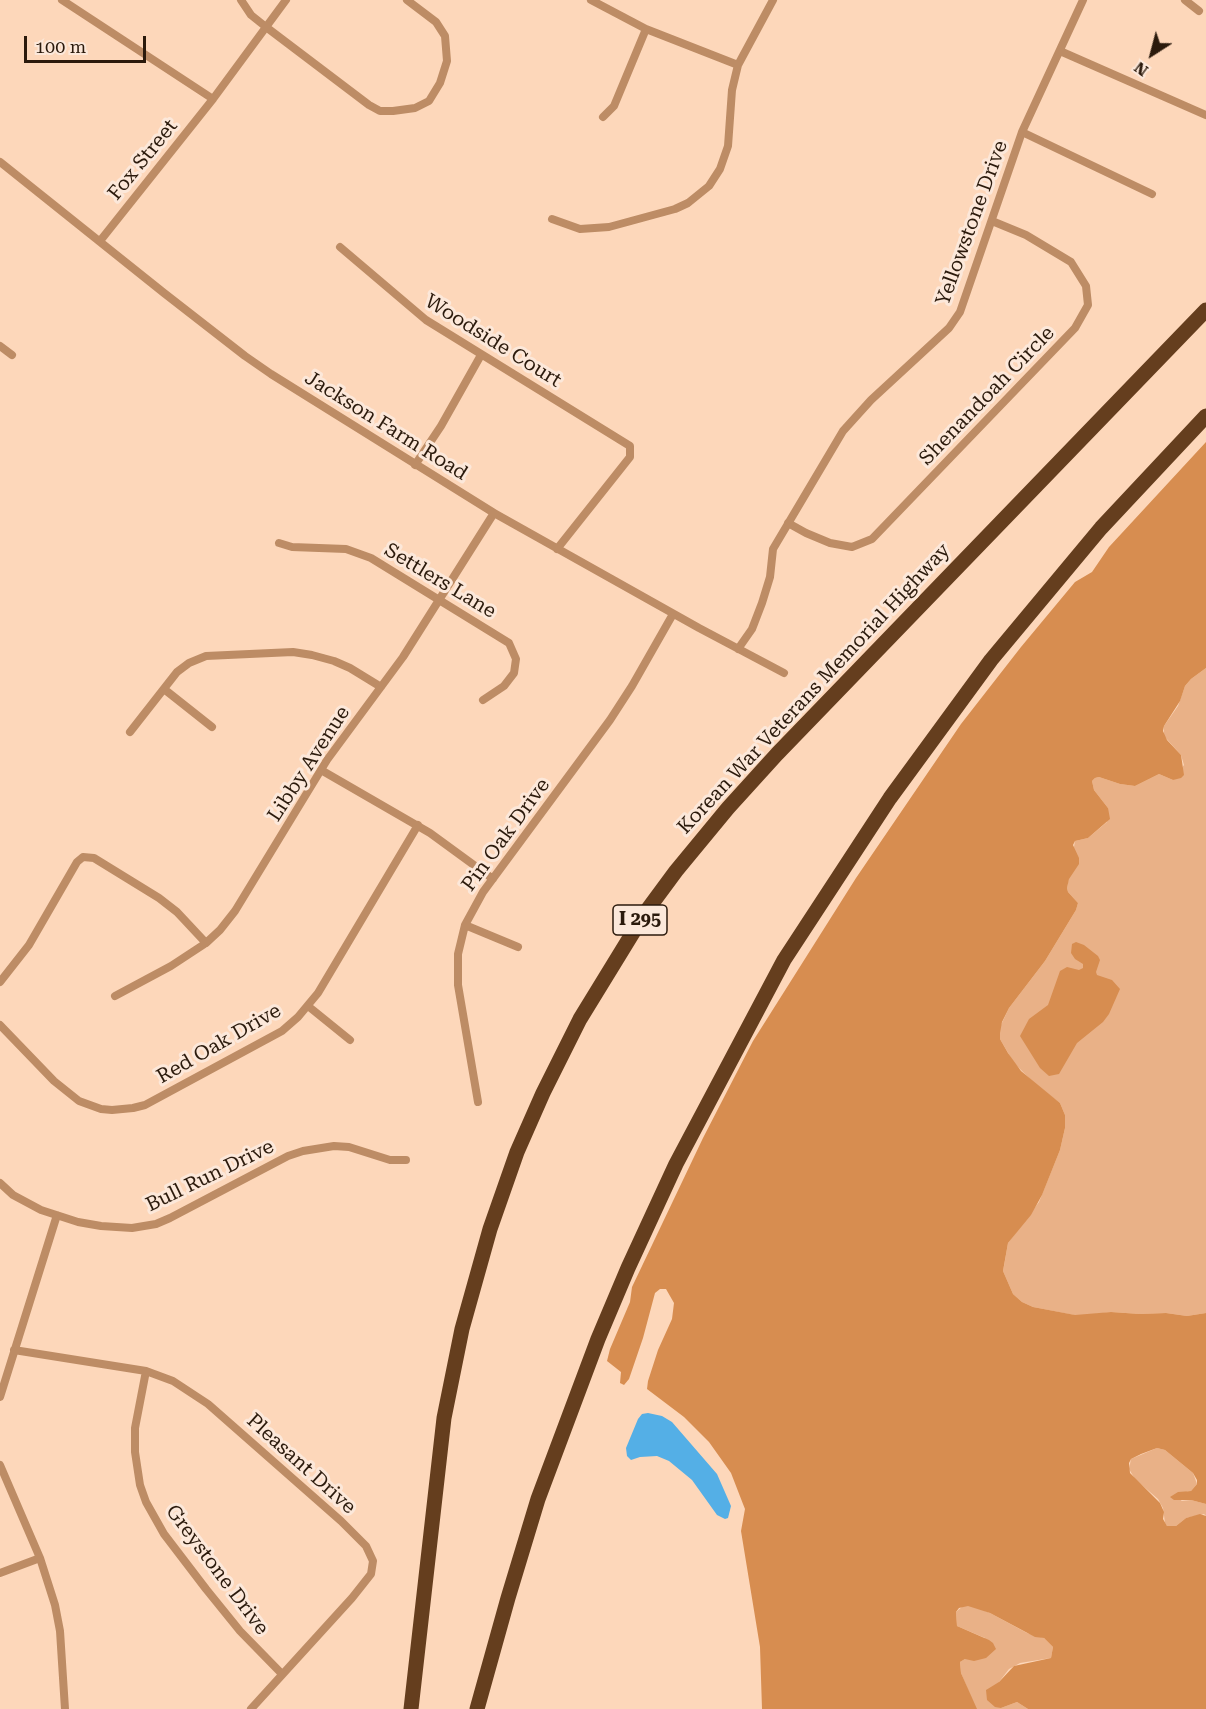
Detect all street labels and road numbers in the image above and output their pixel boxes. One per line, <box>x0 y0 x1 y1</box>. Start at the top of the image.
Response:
street label: Fox Street <box>103 115 183 205</box>
street label: Yellowstone Drive <box>931 137 1013 309</box>
street label: Woodside Court <box>420 289 566 393</box>
street label: Shenandoah Circle <box>914 321 1060 471</box>
street label: Jackson Farm Road <box>300 366 472 486</box>
street label: Settlers Lane <box>380 538 500 624</box>
street label: Korean War Veterans Memorial Highway <box>673 539 955 839</box>
street label: Libby Avenue <box>263 702 355 826</box>
street label: Pin Oak Drive <box>457 774 555 896</box>
road number: I 295 <box>613 905 667 935</box>
street label: Red Oak Drive <box>153 999 285 1089</box>
street label: Bull Run Drive <box>142 1135 278 1217</box>
street label: Pleasant Drive <box>242 1409 360 1519</box>
street label: Greystone Drive <box>160 1500 274 1640</box>

